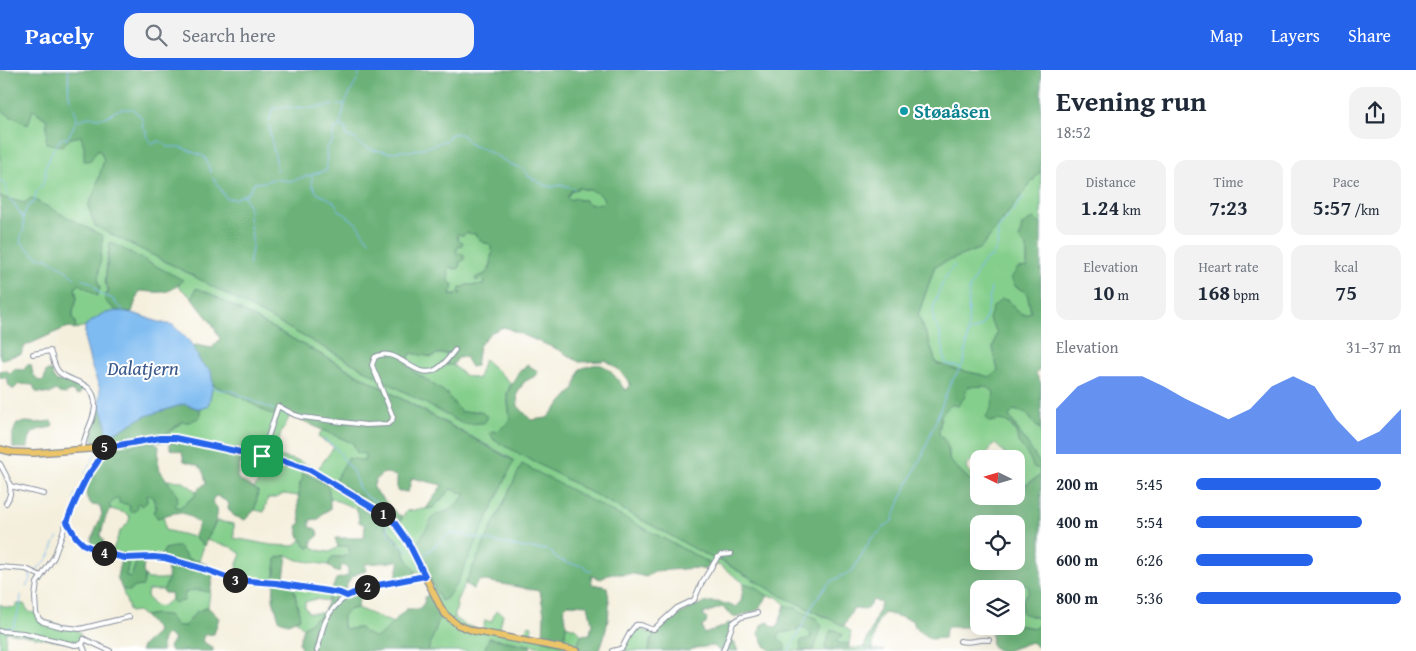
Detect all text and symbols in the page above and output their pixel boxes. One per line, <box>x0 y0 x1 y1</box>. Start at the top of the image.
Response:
search box <box>124 13 474 58</box>
text: Pacely <box>25 18 94 53</box>
icon: search <box>142 21 170 49</box>
text: Search here <box>182 21 276 49</box>
text: Map <box>1210 22 1243 49</box>
text: Layers <box>1271 22 1320 49</box>
text: Share <box>1348 22 1391 49</box>
text: Evening run <box>1056 80 1207 121</box>
button: share <box>1349 87 1401 139</box>
place label: Støaåsen <box>914 97 990 125</box>
marker: Støaåsen <box>898 105 910 117</box>
text: 18:52 <box>1056 120 1091 144</box>
text: Distance <box>1086 172 1136 192</box>
text: Time <box>1214 172 1243 192</box>
text: Pace <box>1333 172 1360 192</box>
text: 1.24 <box>1081 192 1119 223</box>
text: 7:23 <box>1209 192 1248 223</box>
text: 5:57 <box>1313 192 1351 223</box>
text: km <box>1119 200 1141 220</box>
text: /km <box>1351 200 1380 220</box>
text: Elevation <box>1083 257 1138 277</box>
text: Heart rate <box>1198 257 1259 277</box>
text: kcal <box>1334 257 1358 277</box>
text: 10 <box>1093 277 1114 308</box>
text: 168 <box>1198 277 1230 308</box>
text: 75 <box>1335 277 1357 308</box>
text: m <box>1114 285 1129 305</box>
text: bpm <box>1230 285 1259 305</box>
text: Elevation <box>1056 335 1119 359</box>
text: 31–37 m <box>1346 335 1401 359</box>
water label: Dalatjern <box>106 353 179 382</box>
pin: 5 <box>92 434 116 460</box>
pin <box>241 435 283 477</box>
text: 5 <box>101 437 108 457</box>
icon: arrive <box>248 442 276 470</box>
north arrow <box>970 450 1025 505</box>
map controls <box>970 450 1025 635</box>
text: 200 m <box>1056 472 1098 496</box>
text: 5:45 <box>1136 472 1163 496</box>
pin: 1 <box>370 502 396 526</box>
text: 1 <box>380 504 387 524</box>
text: 400 m <box>1056 510 1098 534</box>
text: 5:54 <box>1136 510 1163 534</box>
button: locate <box>970 515 1025 570</box>
pin: 4 <box>92 540 116 566</box>
text: 4 <box>101 543 108 563</box>
text: 600 m <box>1056 548 1098 572</box>
text: 6:26 <box>1136 548 1163 572</box>
pin: 3 <box>222 568 248 592</box>
text: 3 <box>232 570 239 590</box>
pin: 2 <box>354 574 380 600</box>
text: 2 <box>364 577 371 597</box>
button: layers <box>970 580 1025 635</box>
text: 800 m <box>1056 586 1098 610</box>
text: 5:36 <box>1136 586 1163 610</box>

